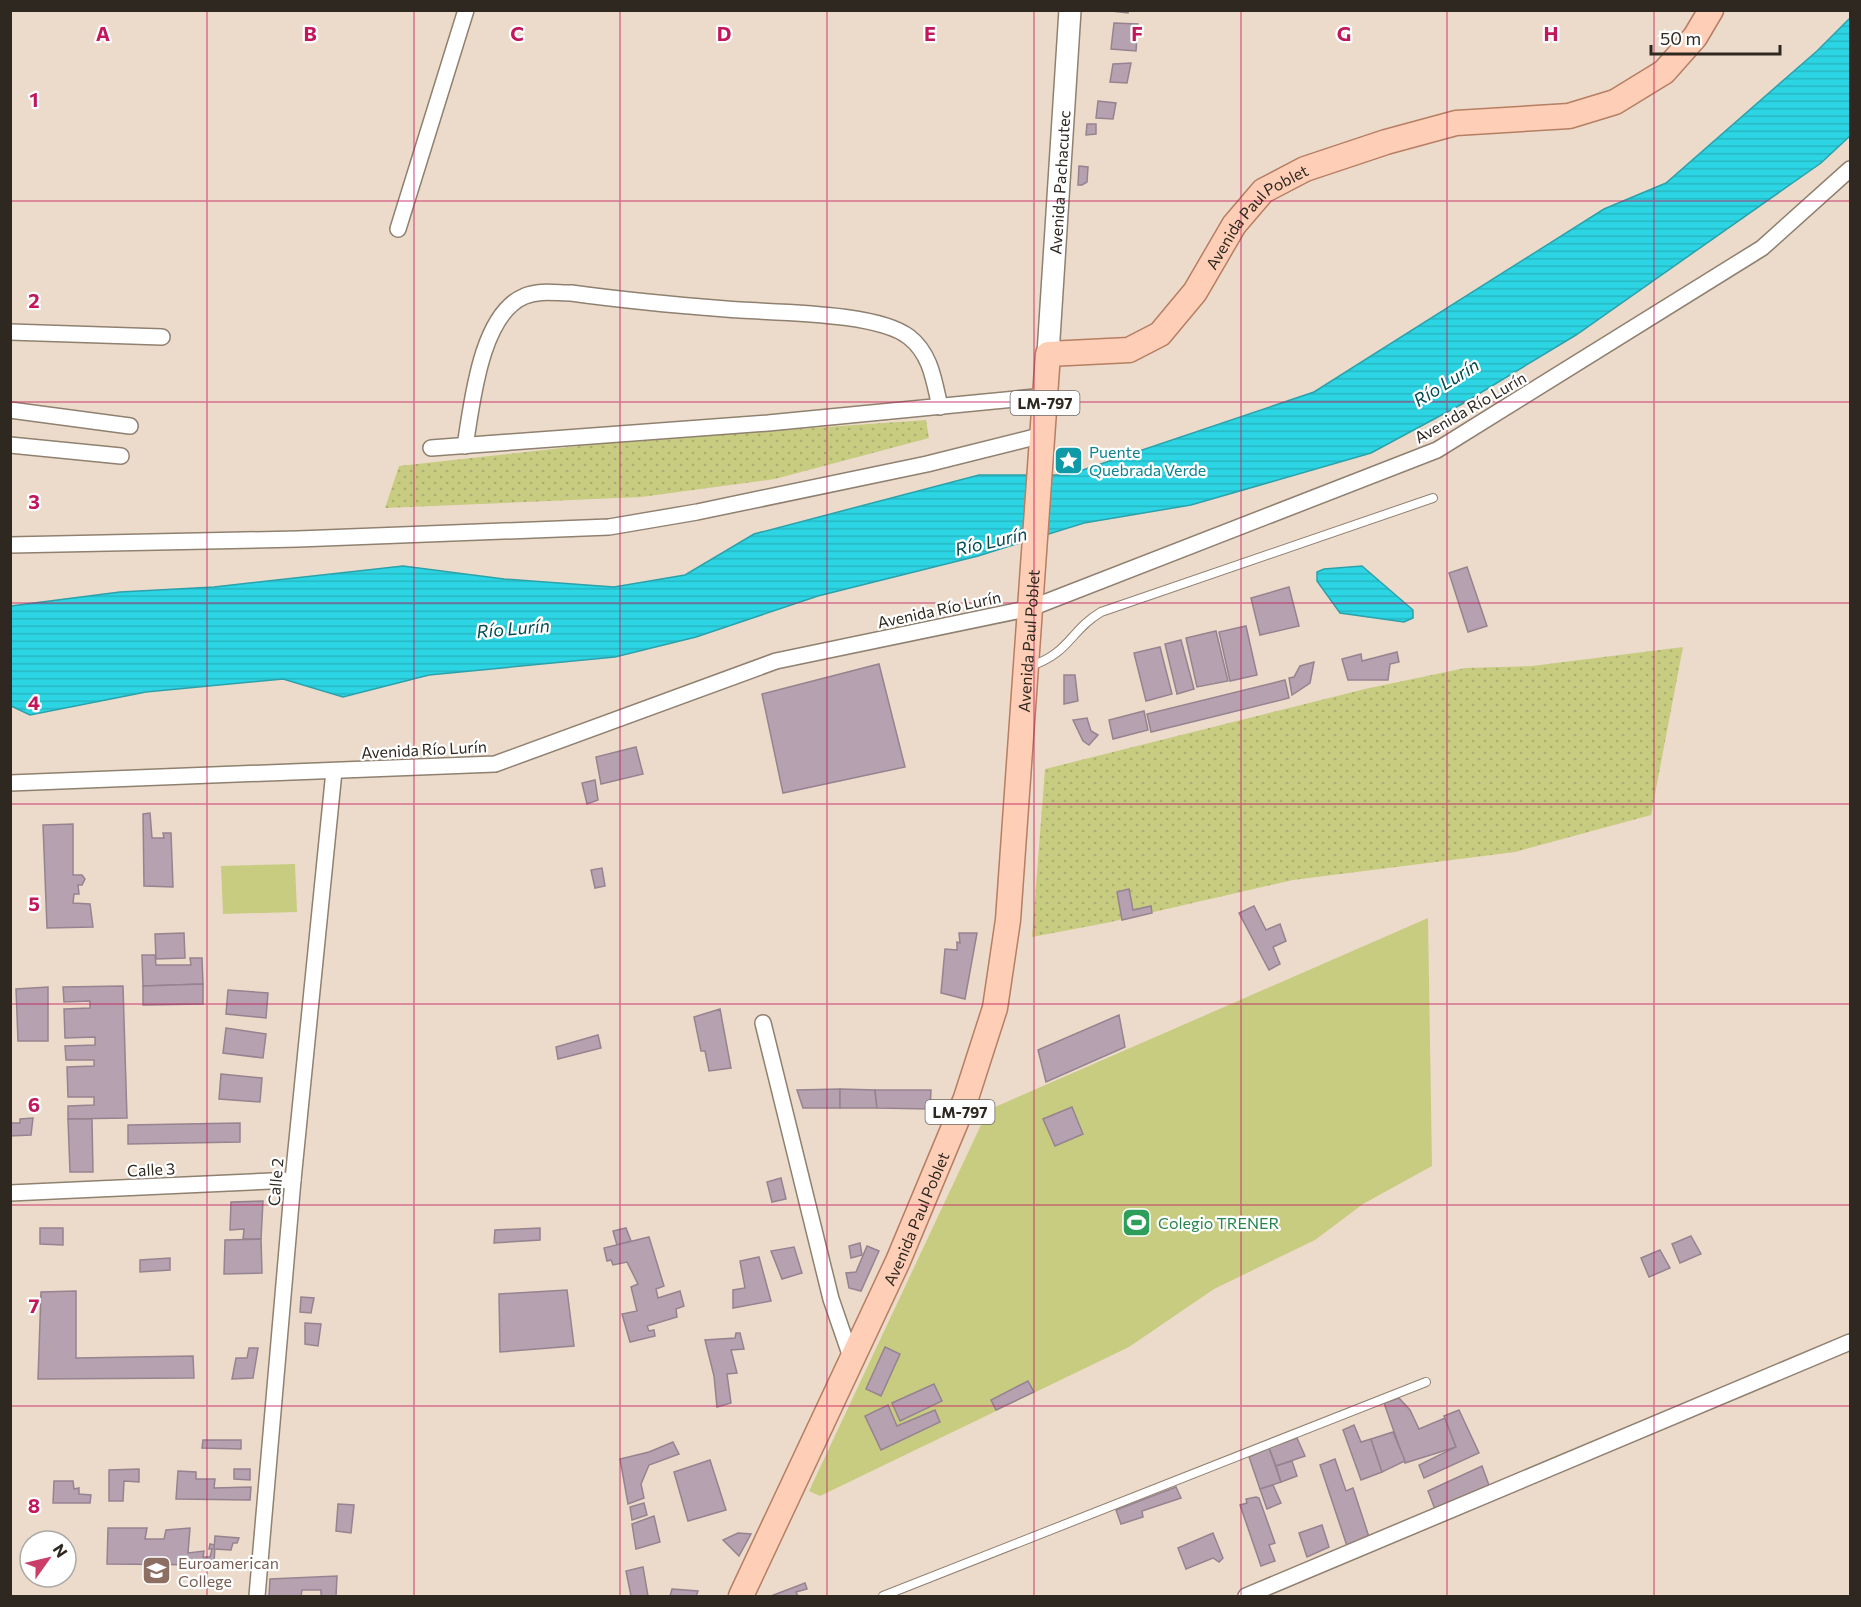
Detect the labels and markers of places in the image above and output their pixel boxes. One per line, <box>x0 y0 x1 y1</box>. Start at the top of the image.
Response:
place label: Puente Quebrada Verde <box>1089 442 1206 479</box>
place icon: Puente Quebrada Verde <box>1052 444 1084 476</box>
sports icon: Colegio TRENER <box>1121 1206 1153 1238</box>
place label: Colegio TRENER <box>1158 1213 1279 1232</box>
place label: Euroamerican College <box>178 1553 279 1590</box>
school or university icon: Euroamerican College <box>141 1555 173 1587</box>

